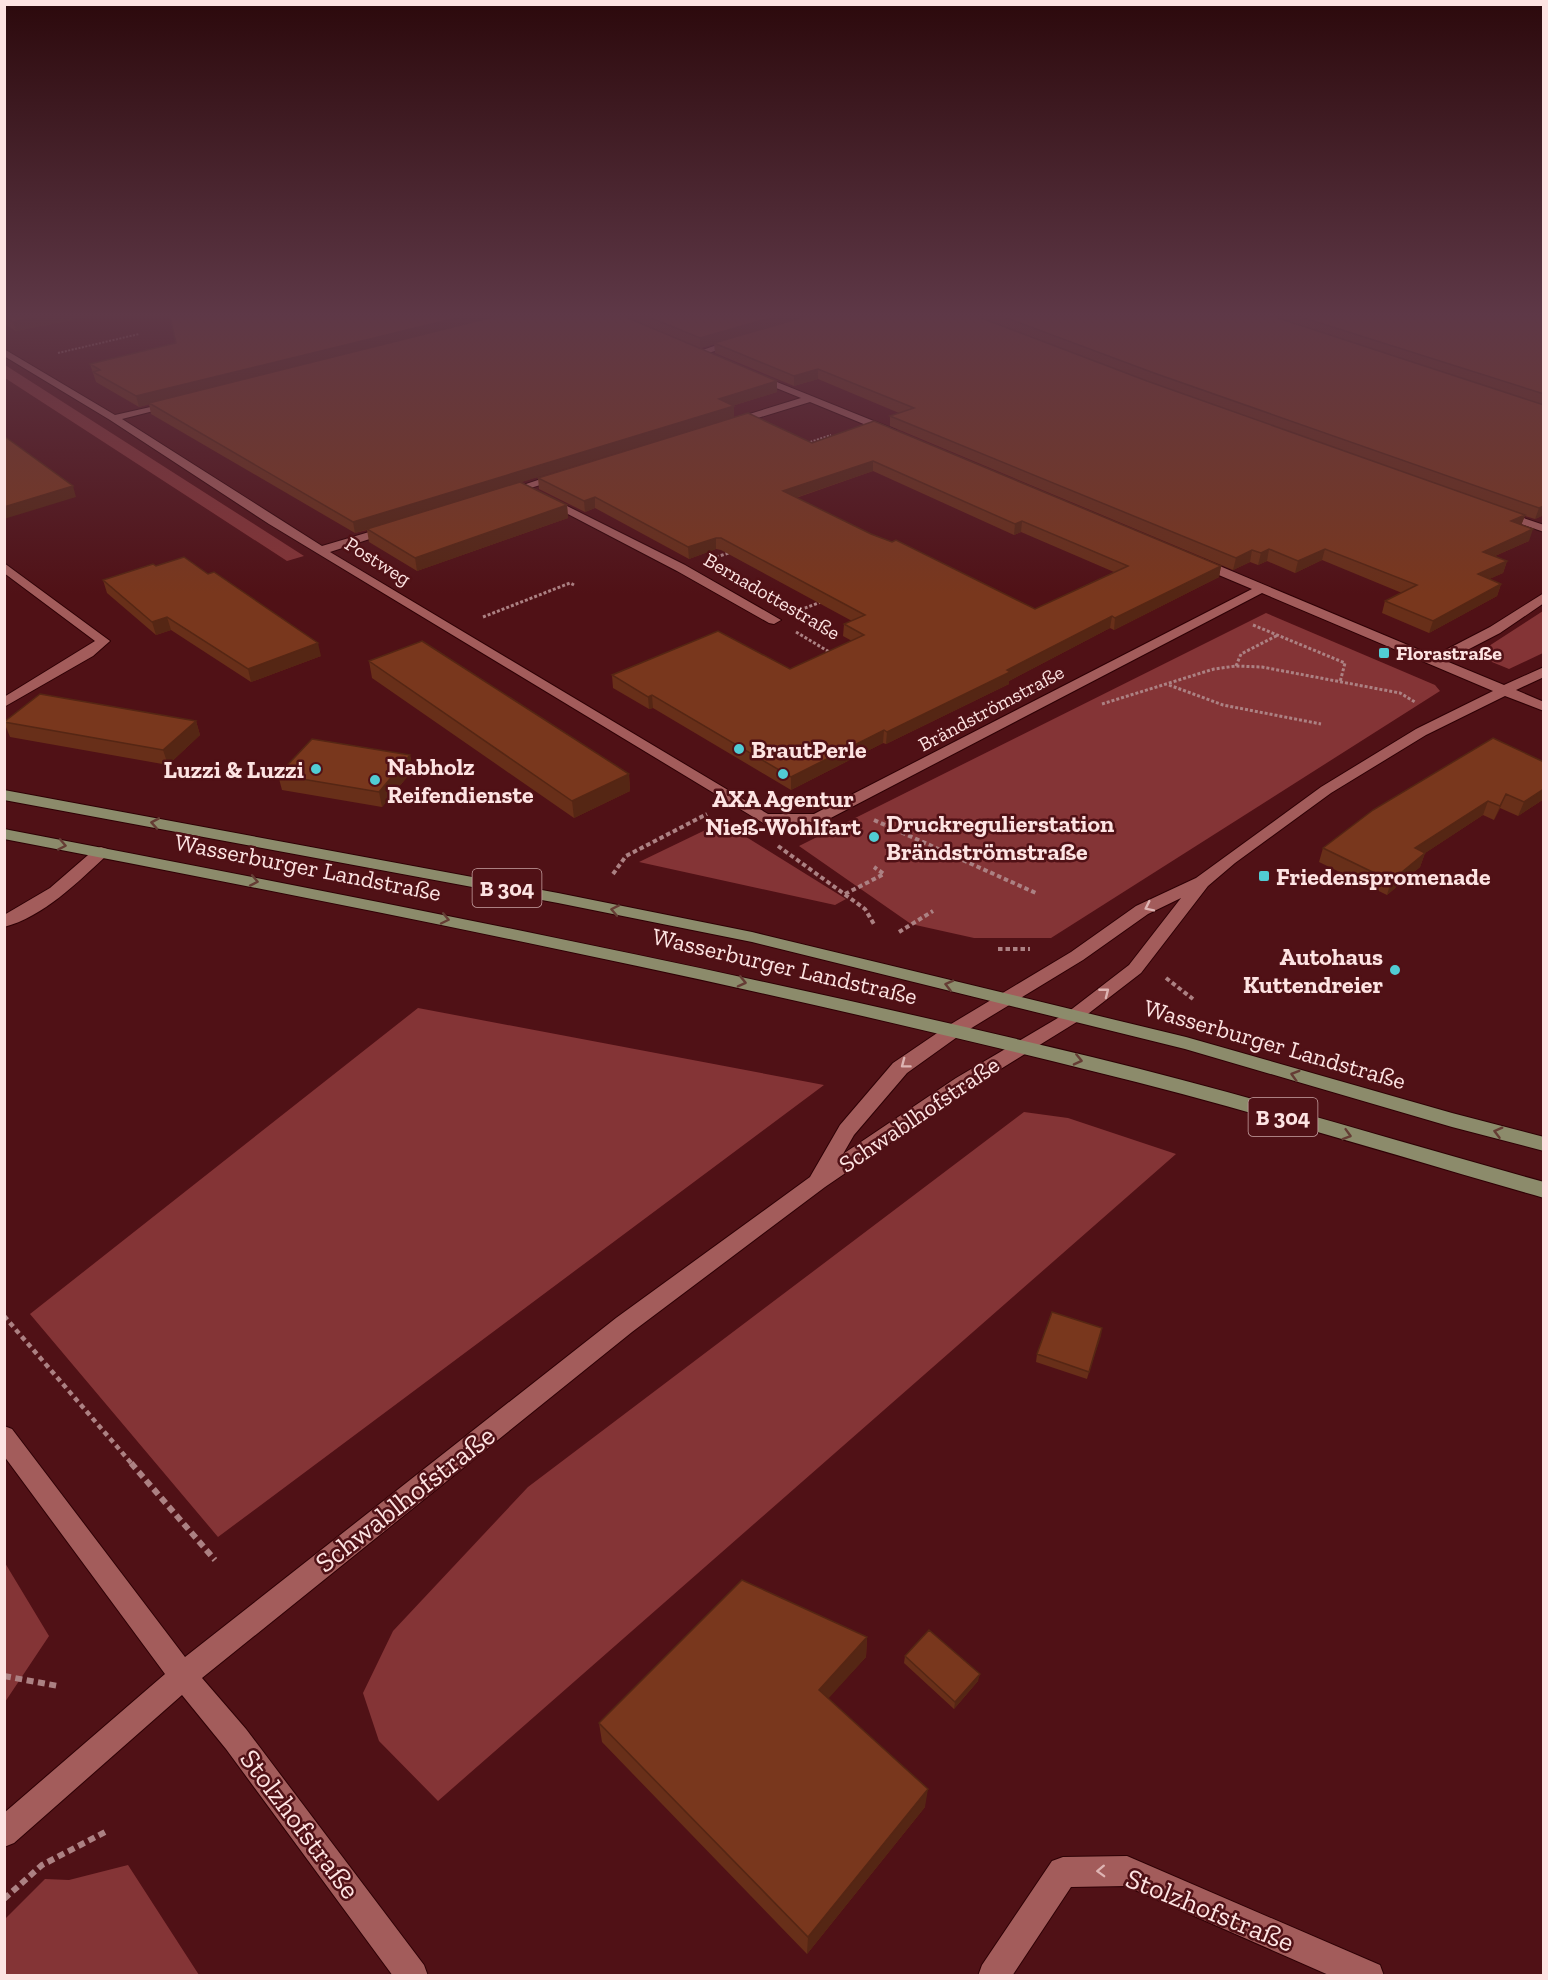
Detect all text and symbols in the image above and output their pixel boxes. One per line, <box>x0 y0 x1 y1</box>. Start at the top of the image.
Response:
street label: Postweg <box>341 531 415 591</box>
street label: Bernadottestraße <box>700 547 844 645</box>
place label: Florastraße <box>1396 641 1502 665</box>
marker: Florastraße <box>1377 646 1391 660</box>
street label: Brändströmstraße <box>914 660 1068 756</box>
place label: BrautPerle <box>751 735 867 764</box>
marker: BrautPerle <box>732 742 746 756</box>
place label: Nabholz Reifendienste <box>387 752 534 809</box>
place label: Luzzi & Luzzi <box>164 755 304 784</box>
marker: Luzzi & Luzzi <box>309 762 323 776</box>
marker: AXA Agentur Nieß-Wohlfart <box>776 767 790 781</box>
marker: Nabholz Reifendienste <box>368 773 382 787</box>
place label: AXA Agentur Nieß-Wohlfart <box>705 784 861 841</box>
place label: Druckregulierstation Brändströmstraße <box>886 809 1114 866</box>
one-way arrow <box>151 817 161 830</box>
street label: Wasserburger Landstraße <box>172 827 444 907</box>
marker: Druckregulierstation Brändströmstraße <box>867 830 881 844</box>
one-way arrow <box>57 838 67 851</box>
place label: Friedenspromenade <box>1276 862 1491 891</box>
road number: B 304 <box>472 869 542 907</box>
marker: Friedenspromenade <box>1257 869 1271 883</box>
one-way arrow <box>248 874 258 887</box>
one-way arrow <box>1144 899 1155 911</box>
one-way arrow <box>611 904 621 917</box>
one-way arrow <box>440 912 450 925</box>
street label: Wasserburger Landstraße <box>650 921 920 1011</box>
place label: Autohaus Kuttendreier <box>1243 942 1383 999</box>
marker: Autohaus Kuttendreier <box>1388 963 1402 977</box>
one-way arrow <box>737 975 747 988</box>
one-way arrow <box>944 980 954 993</box>
one-way arrow <box>1098 989 1109 1000</box>
street label: Wasserburger Landstraße <box>1141 993 1409 1095</box>
street label: Schwablhofstraße <box>833 1050 1005 1178</box>
one-way arrow <box>1073 1053 1083 1066</box>
one-way arrow <box>901 1057 912 1068</box>
one-way arrow <box>1290 1070 1301 1082</box>
road number: B 304 <box>1248 1098 1318 1136</box>
one-way arrow <box>1493 1127 1503 1140</box>
one-way arrow <box>1341 1128 1352 1140</box>
street label: Schwablhofstraße <box>309 1419 501 1579</box>
street label: Stolzhofstraße <box>233 1743 367 1905</box>
street label: Stolzhofstraße <box>1121 1861 1299 1959</box>
one-way arrow <box>1097 1865 1106 1878</box>

